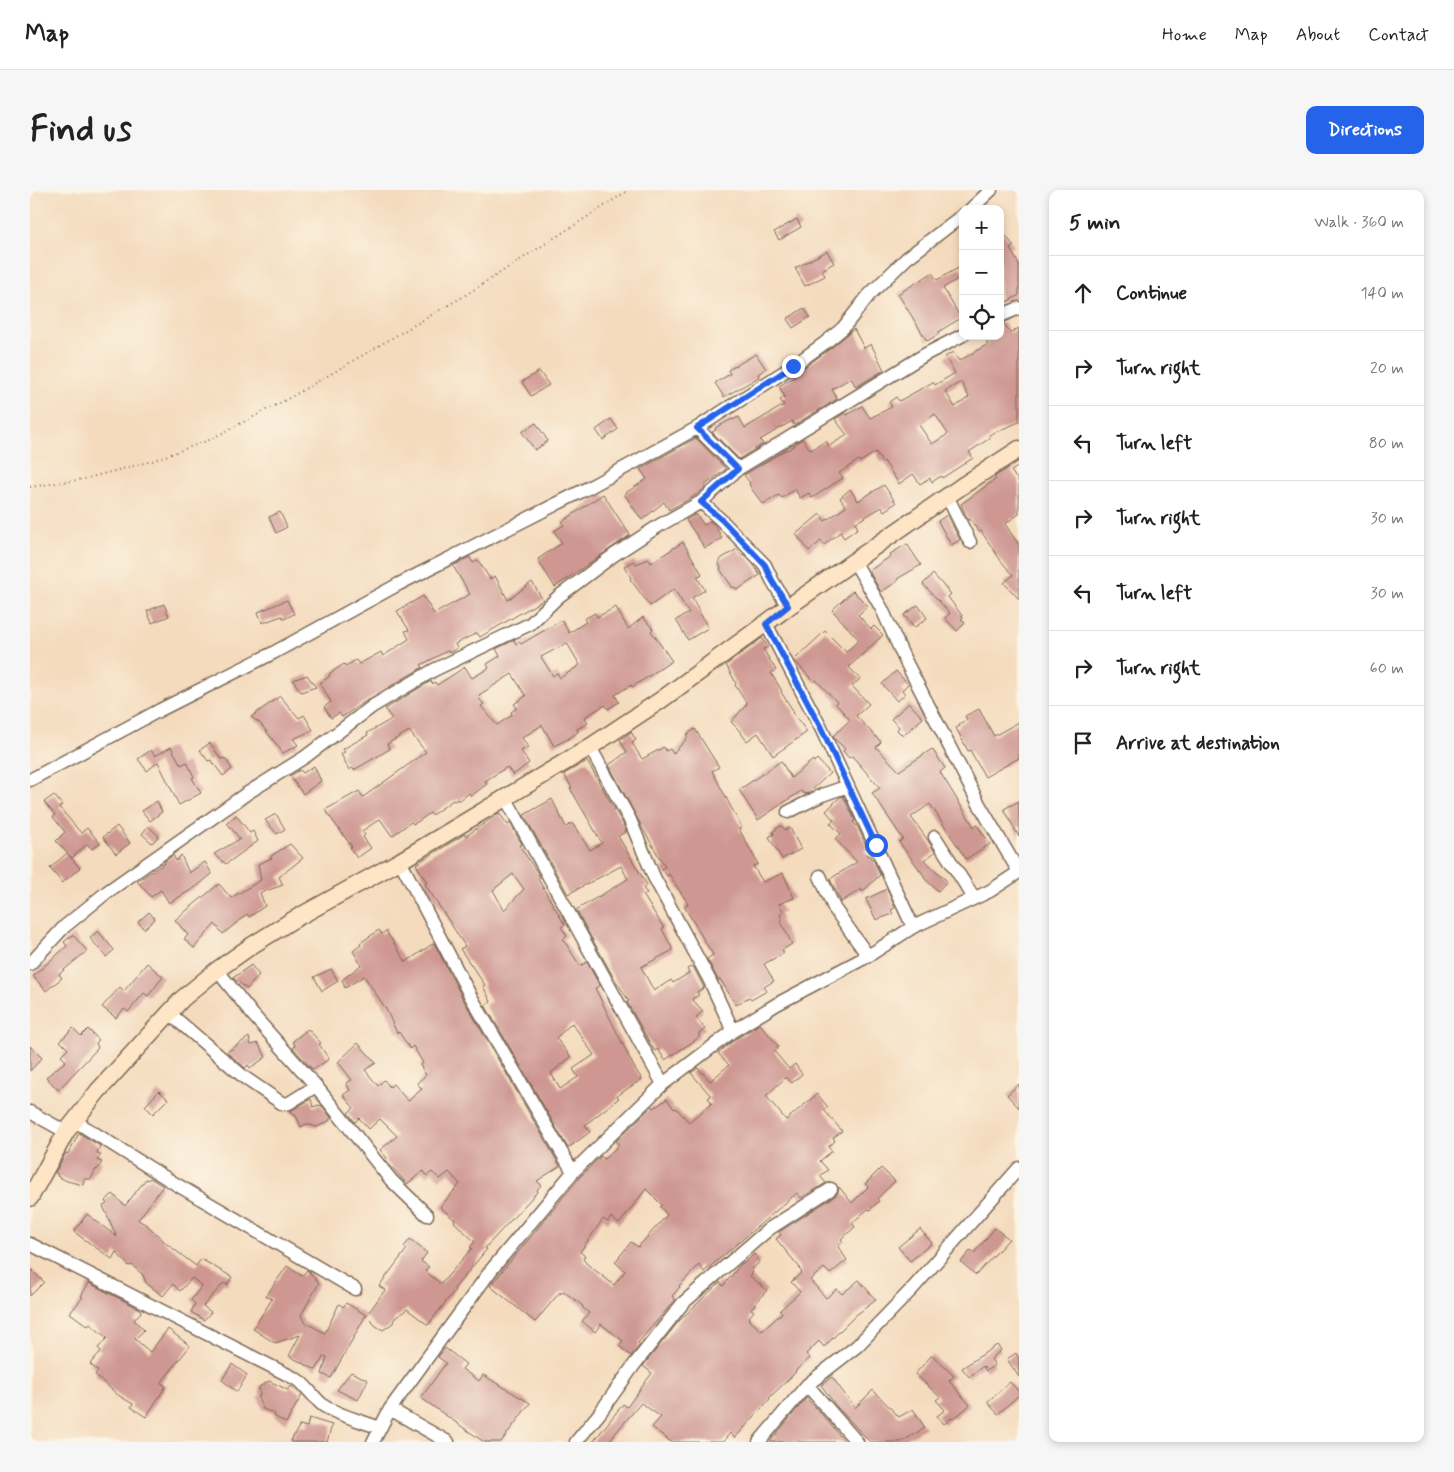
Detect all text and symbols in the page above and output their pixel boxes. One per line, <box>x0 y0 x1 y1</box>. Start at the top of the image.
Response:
text: Map <box>25 19 69 50</box>
text: Home <box>1162 23 1207 47</box>
text: Map <box>1235 23 1268 47</box>
text: About <box>1296 23 1340 47</box>
text: Contact <box>1368 23 1429 47</box>
button: Directions <box>1306 106 1424 154</box>
text: Find us <box>30 107 132 153</box>
map controls <box>959 205 1004 340</box>
button: + <box>959 205 1004 250</box>
text: 5 min <box>1069 209 1121 237</box>
text: Walk · 360 m <box>1314 212 1404 233</box>
button: − <box>959 250 1004 295</box>
icon: ahead <box>1069 279 1097 307</box>
text: Continue <box>1116 281 1187 306</box>
text: 140 m <box>1360 283 1404 304</box>
button: locate <box>959 295 1004 340</box>
icon: right <box>1069 354 1097 382</box>
route end <box>782 355 805 378</box>
text: Turn right <box>1116 356 1200 381</box>
text: 20 m <box>1370 358 1404 379</box>
icon: left <box>1069 429 1097 457</box>
text: Turn left <box>1116 431 1192 456</box>
text: 80 m <box>1369 433 1404 454</box>
icon: right <box>1069 504 1097 532</box>
text: Turn right <box>1116 506 1200 531</box>
text: 30 m <box>1371 508 1404 529</box>
icon: left <box>1069 579 1097 607</box>
text: Turn left <box>1116 581 1192 606</box>
text: 30 m <box>1371 583 1404 604</box>
icon: right <box>1069 654 1097 682</box>
text: Turn right <box>1116 656 1200 681</box>
text: 60 m <box>1370 658 1404 679</box>
icon: arrive <box>1069 729 1097 757</box>
text: Arrive at destination <box>1116 731 1280 756</box>
route start <box>865 834 888 857</box>

